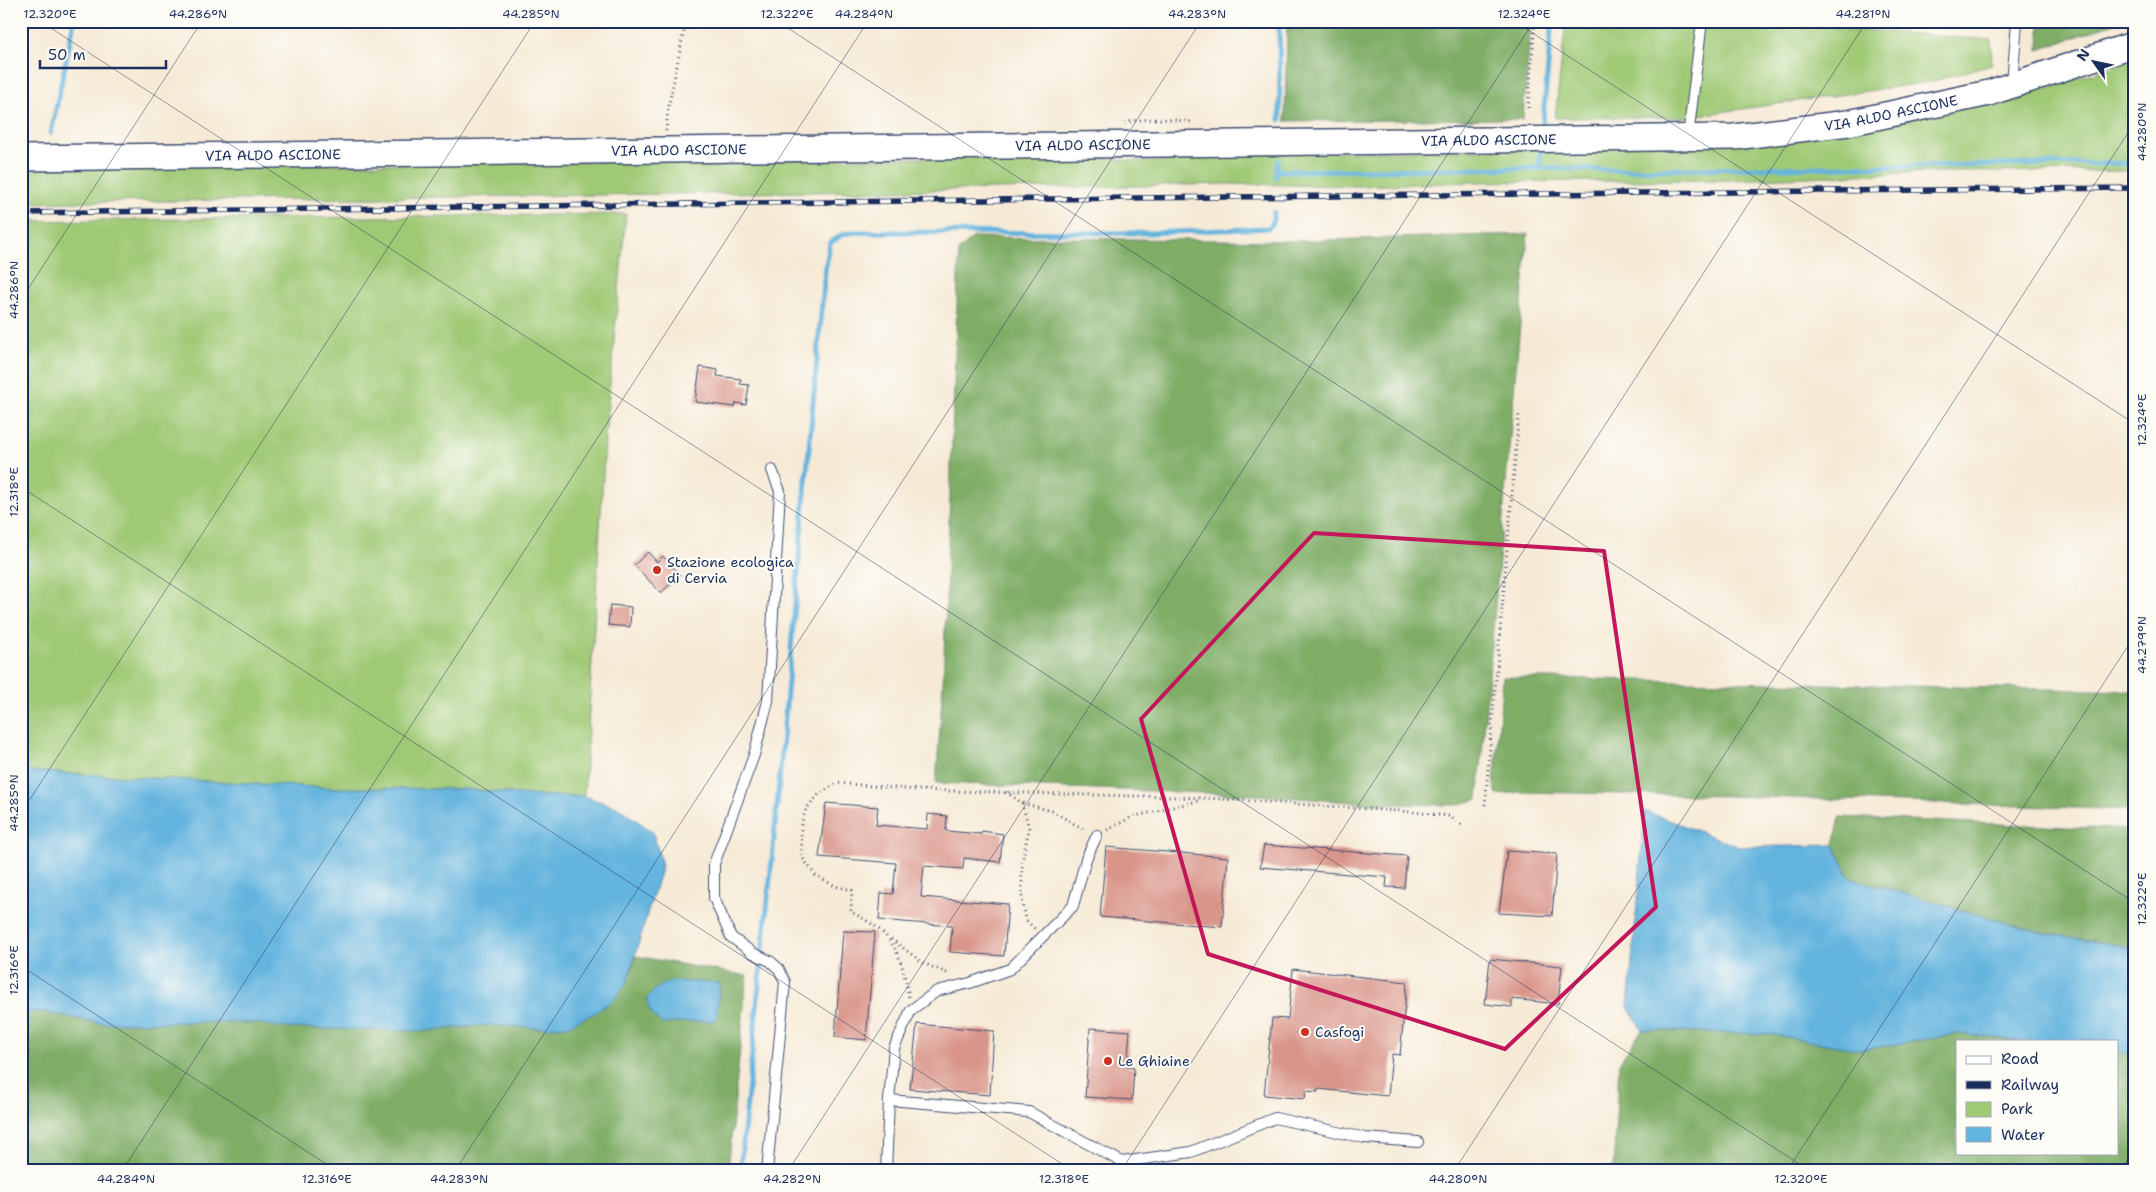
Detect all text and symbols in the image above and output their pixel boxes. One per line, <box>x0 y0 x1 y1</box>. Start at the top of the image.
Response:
text: 12.320°E <box>23 6 77 22</box>
text: 44.286°N <box>169 6 227 22</box>
text: 44.285°N <box>502 6 560 22</box>
text: 12.322°E <box>761 6 813 22</box>
text: 44.284°N <box>835 6 893 22</box>
text: 44.283°N <box>1168 6 1226 22</box>
text: 12.324°E <box>1498 6 1550 22</box>
text: 44.281°N <box>1836 6 1891 22</box>
scale bar <box>40 38 166 70</box>
north arrow <box>2068 38 2118 88</box>
text: 50 m <box>48 45 86 65</box>
text: N <box>2073 45 2094 64</box>
street label: VIA ALDO ASCIONE <box>1823 91 1960 135</box>
text: 44.280°N <box>2134 103 2150 161</box>
street label: VIA ALDO ASCIONE <box>1421 130 1557 150</box>
street label: VIA ALDO ASCIONE <box>1015 135 1151 155</box>
street label: VIA ALDO ASCIONE <box>611 140 747 160</box>
street label: VIA ALDO ASCIONE <box>205 145 341 165</box>
text: 44.286°N <box>6 261 22 319</box>
text: 12.324°E <box>2134 394 2150 446</box>
text: 12.318°E <box>6 467 22 517</box>
place label: Stazione ecologica di Cervia <box>667 553 794 587</box>
marker: Stazione ecologica di Cervia <box>651 564 663 576</box>
text: 44.279°N <box>2134 616 2150 674</box>
text: 44.285°N <box>6 774 22 832</box>
text: 12.322°E <box>2134 873 2150 925</box>
text: 12.316°E <box>6 945 22 995</box>
place label: Casfogi <box>1315 1023 1364 1041</box>
marker: Casfogi <box>1299 1026 1311 1038</box>
legend <box>1956 1040 2118 1154</box>
text: Road <box>2001 1049 2039 1069</box>
place label: Le Ghiaine <box>1118 1052 1190 1070</box>
marker: Le Ghiaine <box>1102 1055 1114 1067</box>
text: Railway <box>2001 1075 2059 1095</box>
text: Park <box>2001 1099 2033 1119</box>
text: Water <box>2001 1125 2045 1145</box>
text: 44.284°N <box>97 1171 155 1187</box>
text: 12.316°E <box>302 1171 352 1187</box>
text: 44.283°N <box>430 1171 488 1187</box>
text: 44.282°N <box>763 1171 821 1187</box>
text: 12.318°E <box>1039 1171 1089 1187</box>
text: 44.280°N <box>1429 1171 1487 1187</box>
text: 12.320°E <box>1774 1171 1828 1187</box>

